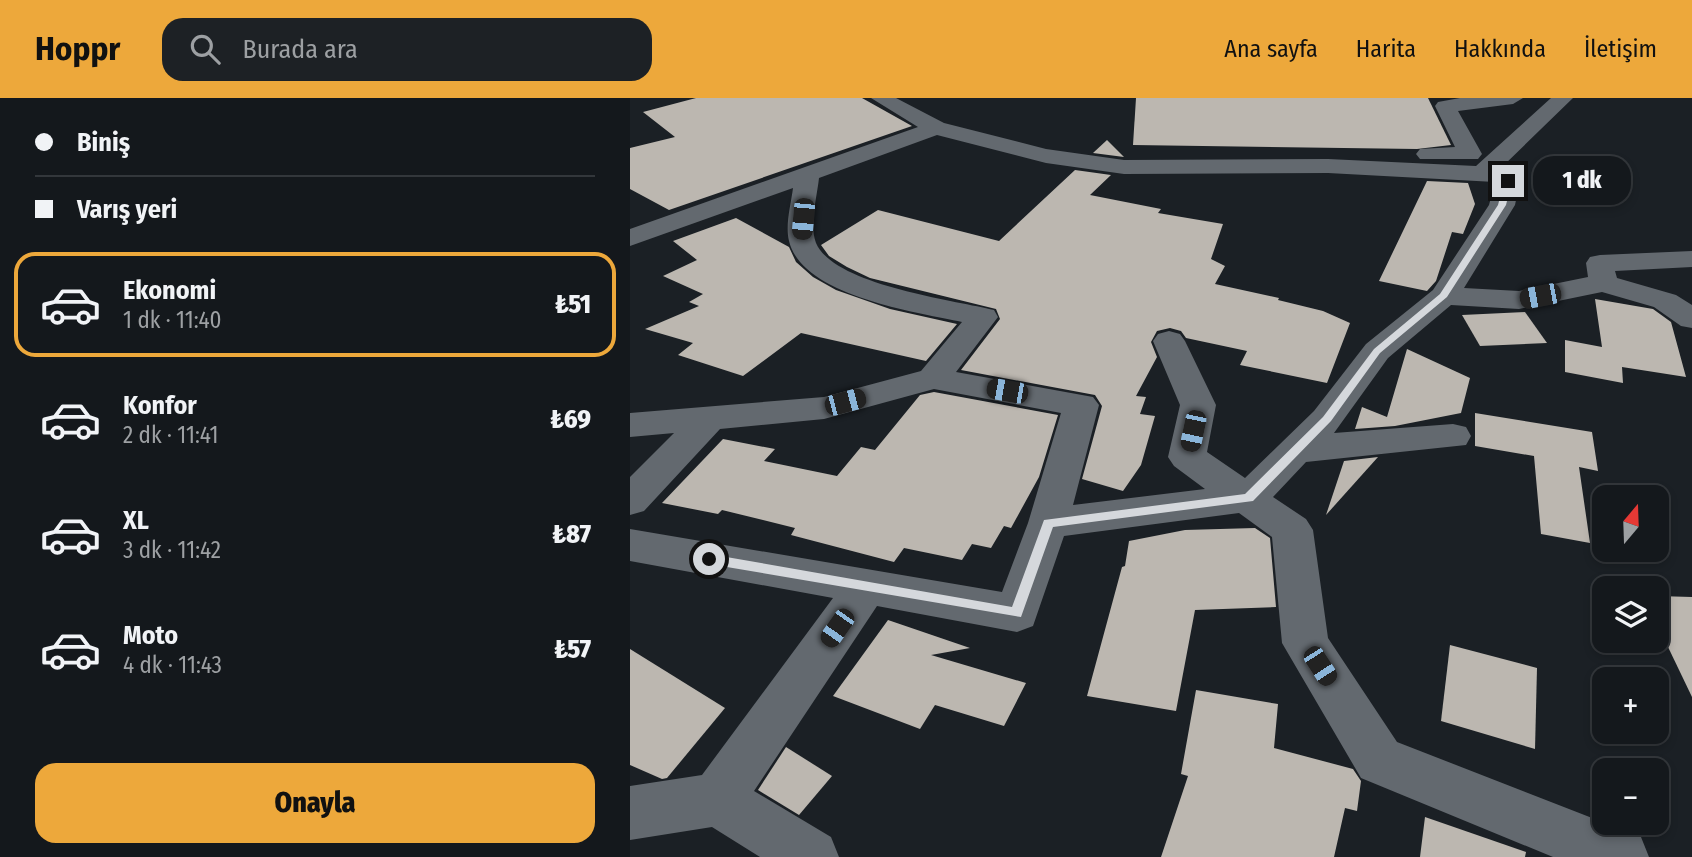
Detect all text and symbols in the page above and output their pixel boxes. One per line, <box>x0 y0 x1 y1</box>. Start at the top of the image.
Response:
search box <box>162 18 652 81</box>
text: Hoppr <box>35 29 120 69</box>
icon: search <box>186 30 224 68</box>
text: Burada ara <box>242 34 358 65</box>
text: Ana sayfa <box>1224 35 1318 63</box>
text: Harita <box>1356 35 1416 63</box>
text: Hakkında <box>1454 35 1546 63</box>
text: İletişim <box>1584 35 1657 63</box>
text: Biniş <box>77 127 130 158</box>
callout: 1 dk <box>1533 156 1631 206</box>
route end <box>1492 165 1524 197</box>
text: 1 dk <box>1562 166 1602 194</box>
text: Varış yeri <box>77 194 177 225</box>
car <box>791 197 816 241</box>
icon: car <box>39 273 102 336</box>
text: Ekonomi <box>123 275 216 306</box>
car <box>1518 282 1563 310</box>
text: ₺51 <box>555 289 591 320</box>
text: 1 dk · 11:40 <box>123 306 222 334</box>
car <box>985 377 1030 405</box>
car <box>822 386 869 418</box>
icon: car <box>39 388 102 451</box>
text: Konfor <box>123 390 197 421</box>
text: ₺69 <box>550 404 591 435</box>
car <box>1179 408 1208 454</box>
text: 2 dk · 11:41 <box>123 421 219 449</box>
north arrow <box>1592 485 1670 562</box>
map controls <box>1592 485 1669 835</box>
icon: car <box>39 503 102 566</box>
text: XL <box>123 505 149 536</box>
text: ₺87 <box>552 519 591 550</box>
text: 3 dk · 11:42 <box>123 536 221 564</box>
route start <box>693 543 725 575</box>
button: layers <box>1592 576 1669 653</box>
car <box>817 605 858 651</box>
icon: car <box>39 618 102 681</box>
text: Moto <box>123 620 178 651</box>
text: ₺57 <box>554 634 591 665</box>
car <box>1300 643 1341 689</box>
text: 4 dk · 11:43 <box>123 651 222 679</box>
button: + <box>1592 667 1669 744</box>
button: − <box>1592 758 1669 835</box>
button: Onayla <box>35 763 595 843</box>

